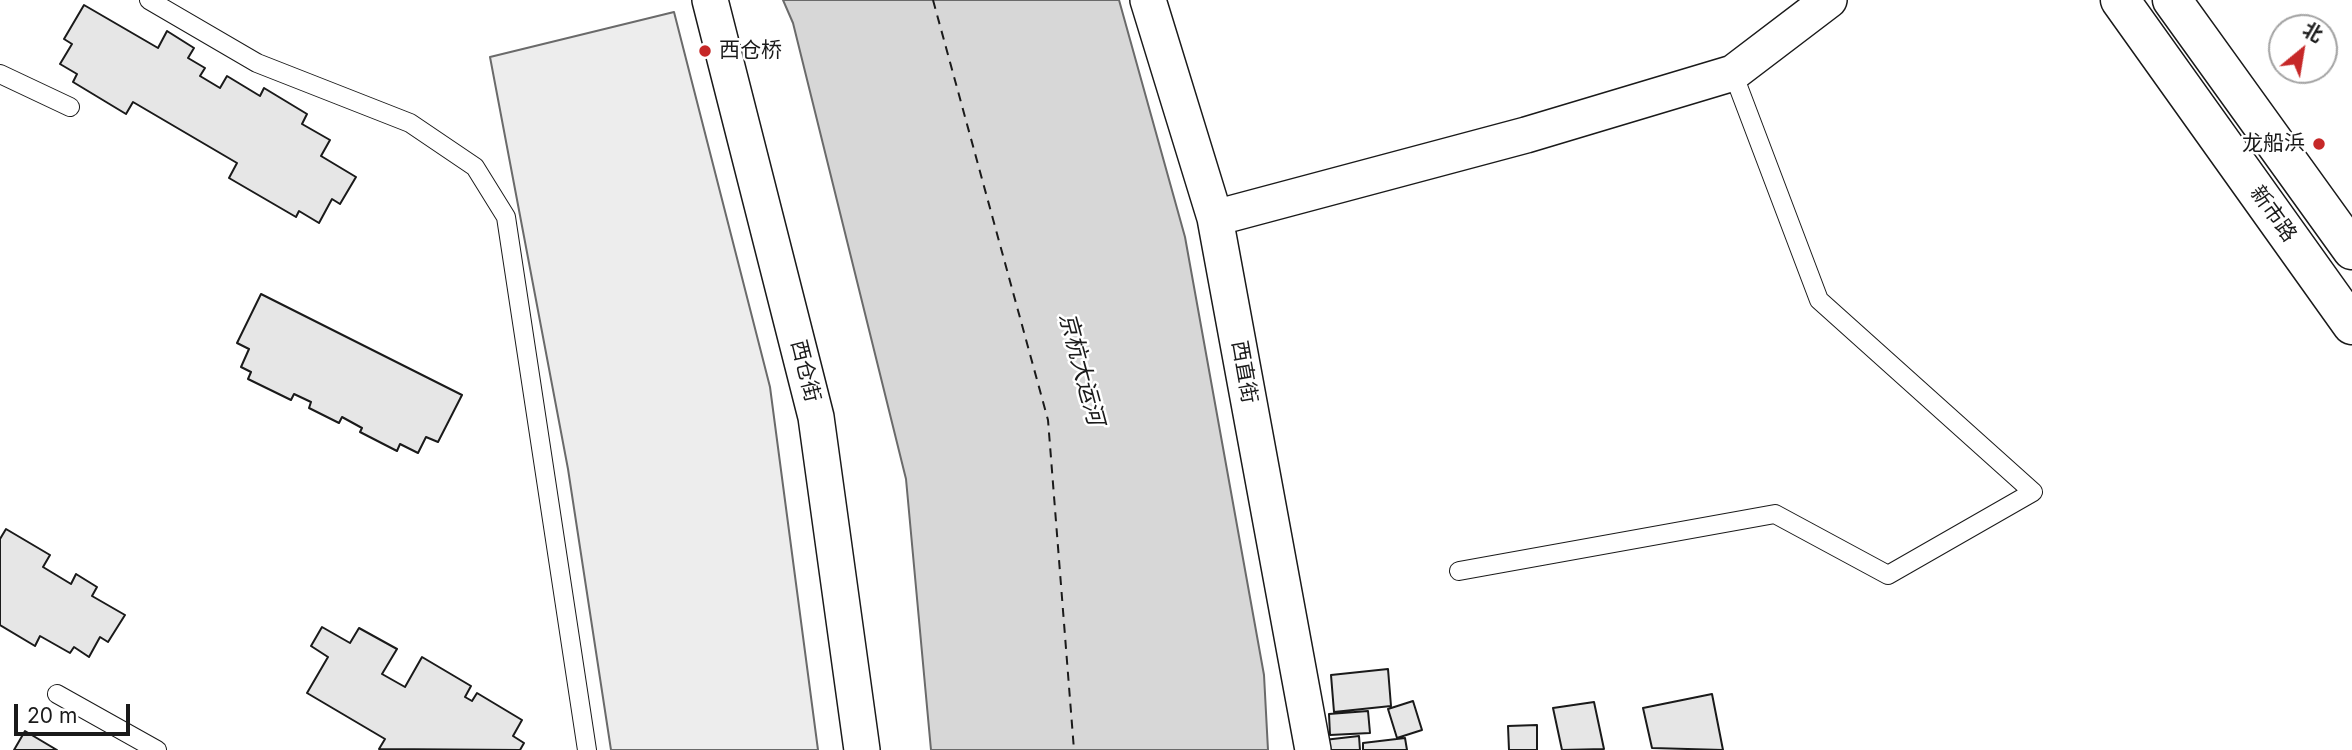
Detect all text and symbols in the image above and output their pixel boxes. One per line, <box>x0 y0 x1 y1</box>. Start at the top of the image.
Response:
north arrow <box>2268 14 2338 84</box>
text: 北 <box>2299 17 2327 47</box>
place label: 西仓桥 <box>719 38 782 64</box>
marker: 西仓桥 <box>697 43 713 59</box>
place label: 龙船浜 <box>2242 131 2305 157</box>
marker: 龙船浜 <box>2311 136 2327 152</box>
street label: 新市路 <box>2244 181 2302 247</box>
water label: 京杭大运河 <box>1053 310 1109 428</box>
street label: 西仓街 <box>785 337 825 405</box>
street label: 西直街 <box>1226 339 1262 405</box>
scale bar <box>18 690 133 734</box>
text: 20 m <box>27 703 77 728</box>

